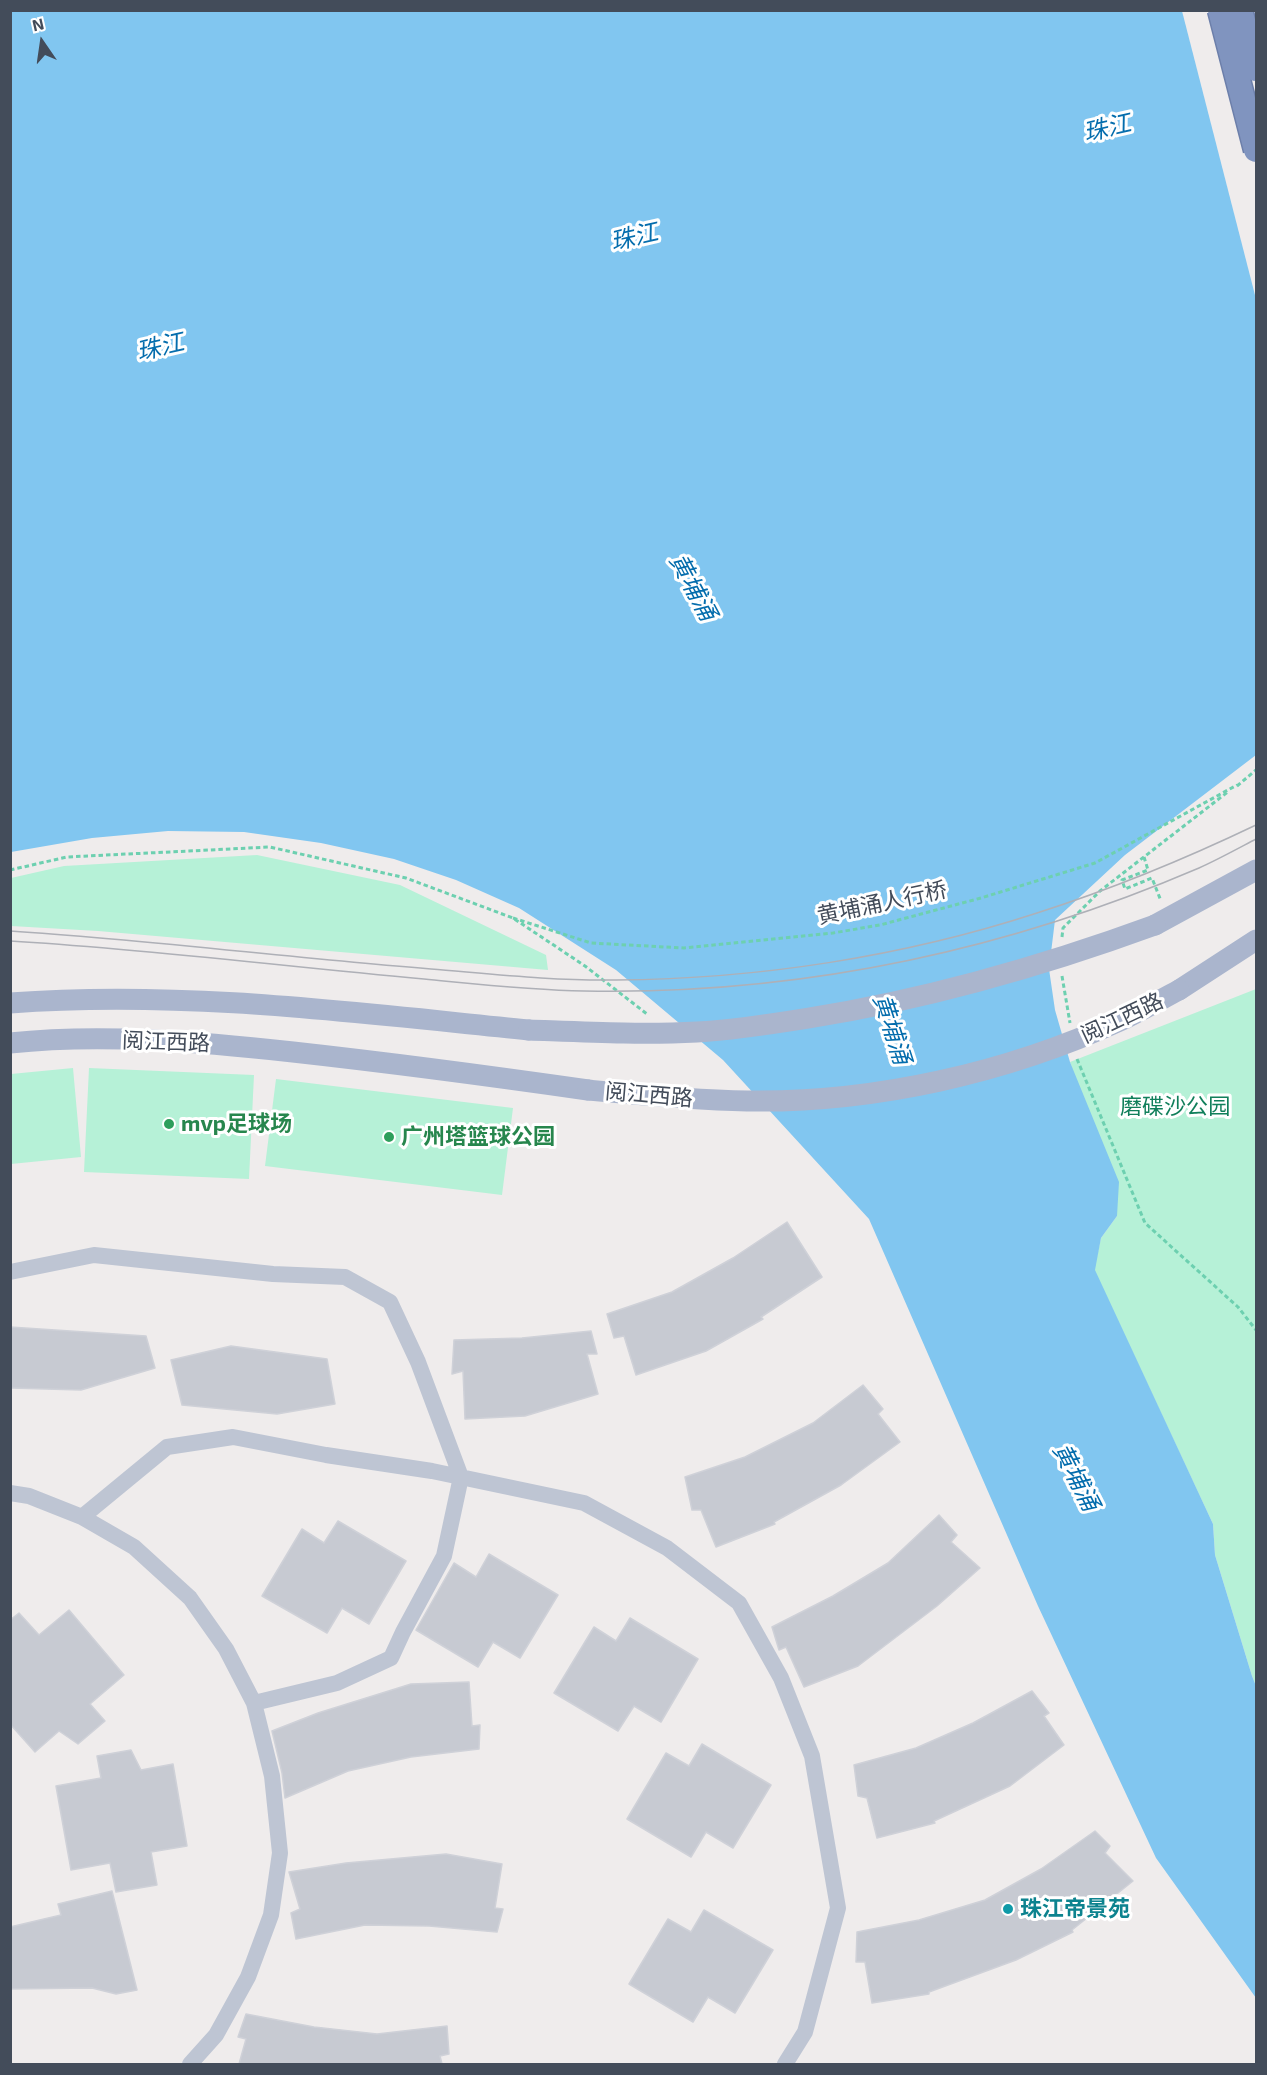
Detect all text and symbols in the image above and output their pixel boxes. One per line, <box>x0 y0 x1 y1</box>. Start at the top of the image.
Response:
north arrow <box>12 12 72 72</box>
text: N <box>30 13 46 35</box>
water label: 珠江 <box>1080 109 1134 147</box>
water label: 珠江 <box>607 218 661 256</box>
water label: 珠江 <box>133 328 187 366</box>
water label: 黄埔涌 <box>663 548 723 626</box>
street label: 黄埔涌人行桥 <box>815 876 949 930</box>
street label: 阅江西路 <box>1077 987 1167 1049</box>
water label: 黄埔涌 <box>867 990 917 1068</box>
street label: 阅江西路 <box>122 1027 210 1057</box>
street label: 阅江西路 <box>604 1078 694 1112</box>
park label: 磨碟沙公园 <box>1120 1094 1230 1120</box>
place label: mvp足球场 <box>181 1111 292 1137</box>
marker: mvp足球场 <box>162 1117 176 1131</box>
place label: 广州塔篮球公园 <box>401 1124 555 1150</box>
marker: 广州塔篮球公园 <box>382 1130 396 1144</box>
water label: 黄埔涌 <box>1047 1438 1105 1516</box>
place label: 珠江帝景苑 <box>1020 1896 1130 1922</box>
marker: 珠江帝景苑 <box>1001 1902 1015 1916</box>

